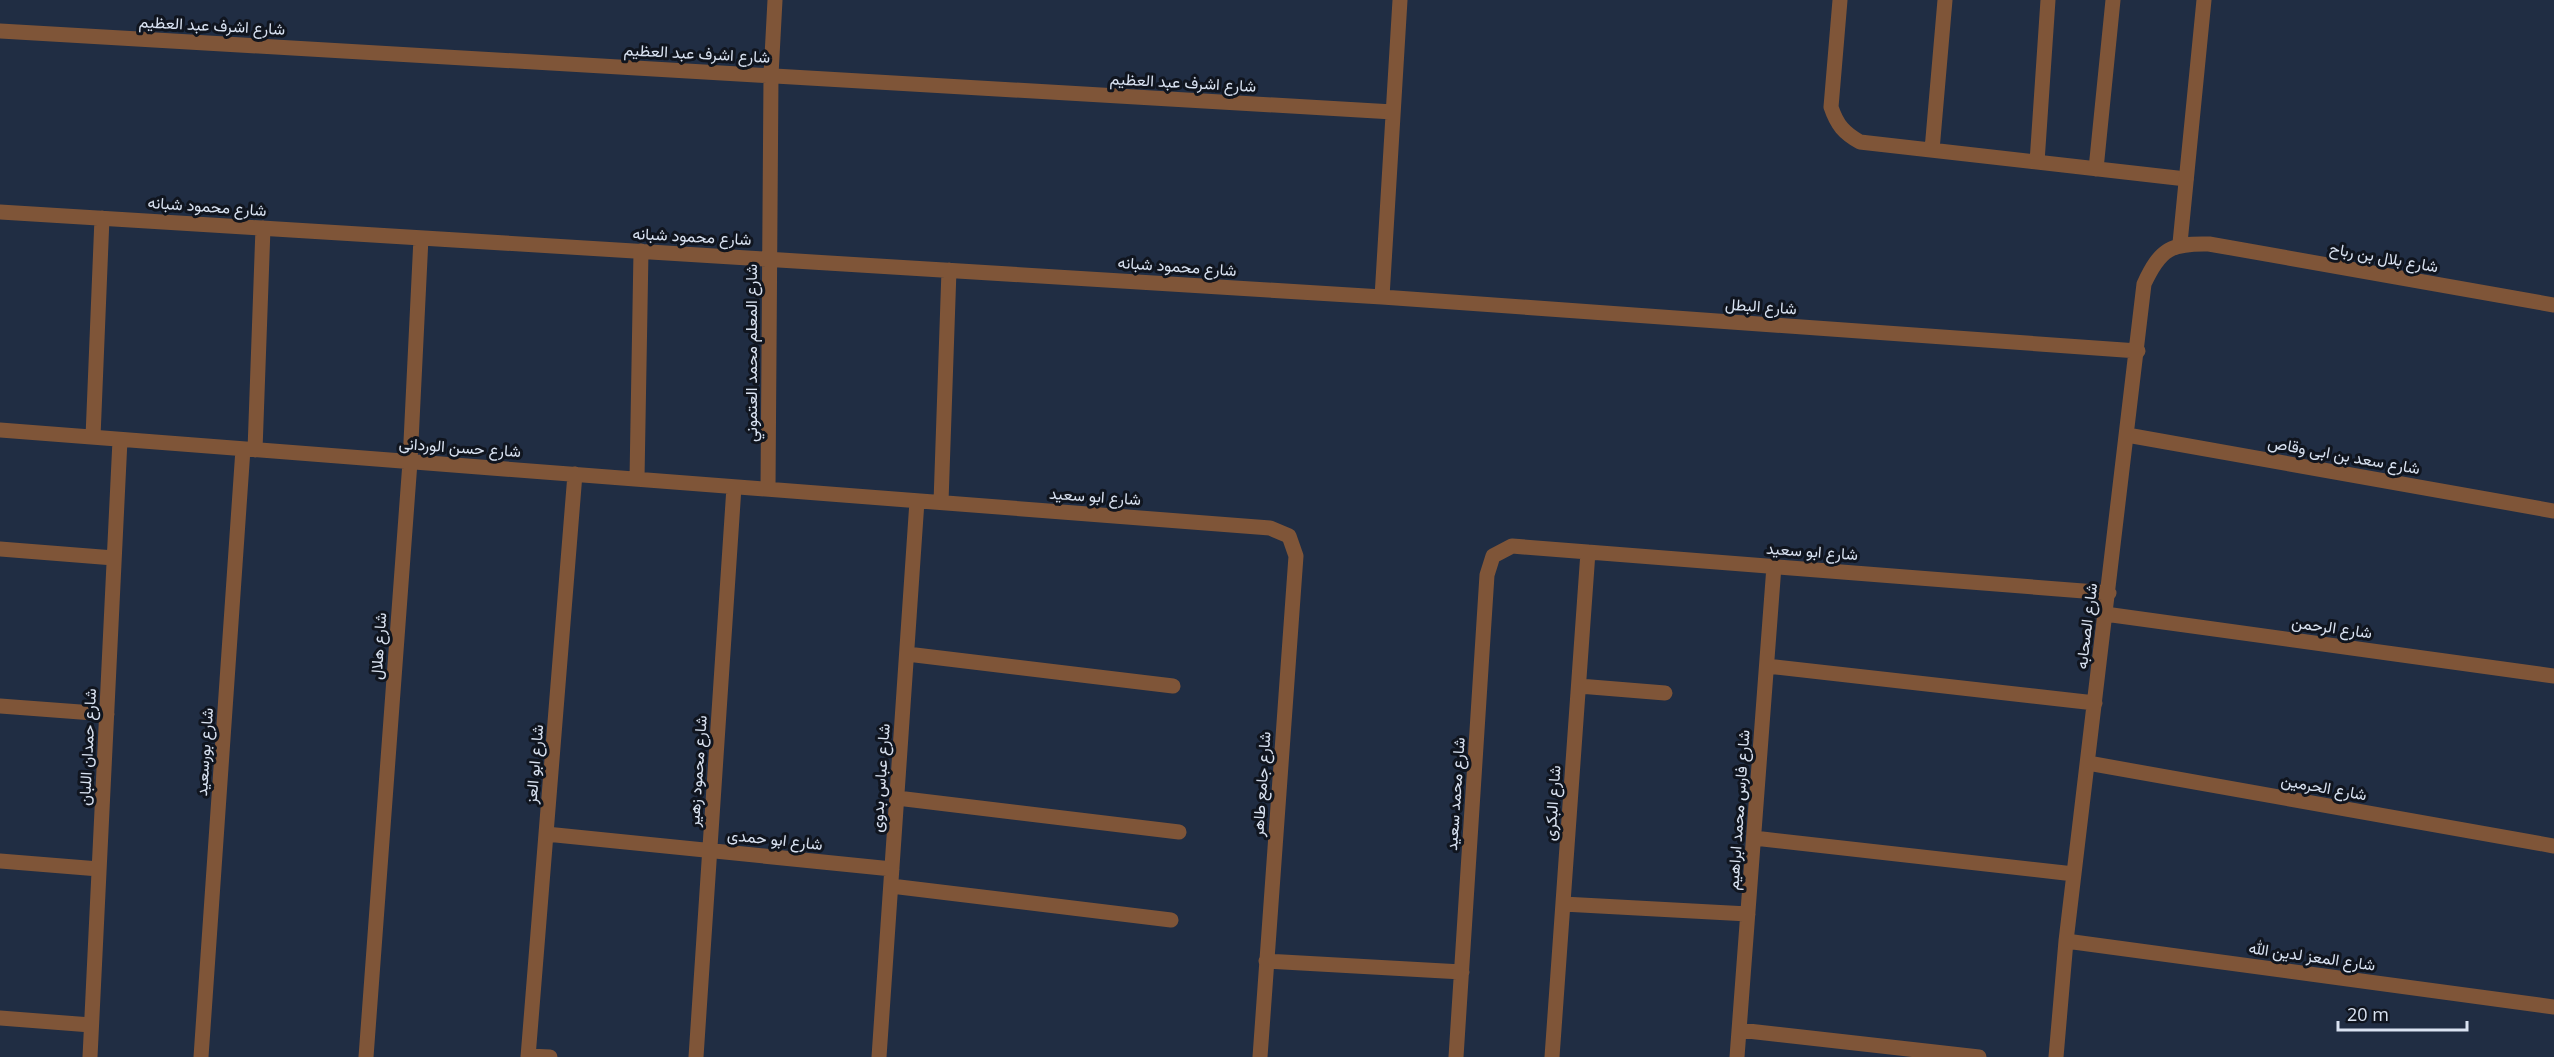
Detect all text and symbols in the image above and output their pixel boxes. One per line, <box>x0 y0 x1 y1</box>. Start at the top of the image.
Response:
street label: شارع اشرف عبد العظيم <box>138 10 286 41</box>
street label: شارع اشرف عبد العظيم <box>623 38 771 69</box>
street label: شارع اشرف عبد العظيم <box>1109 67 1257 98</box>
street label: شارع محمود شبانه <box>147 191 267 222</box>
street label: شارع محمود شبانه <box>632 222 752 251</box>
street label: شارع بلال بن رباح <box>2328 237 2440 278</box>
street label: شارع محمود شبانه <box>1117 251 1237 282</box>
street label: شارع المعلم محمد العتموني <box>740 264 765 442</box>
street label: شارع البطل <box>1724 293 1798 320</box>
street label: شارع سعد بن ابى وقاص <box>2266 431 2422 480</box>
street label: شارع حسن الوردانى <box>398 432 522 463</box>
street label: شارع ابو سعيد <box>1048 482 1142 511</box>
street label: شارع ابو سعيد <box>1765 537 1859 566</box>
street label: شارع الصحابه <box>2070 582 2103 670</box>
street label: شارع الرحمن <box>2290 610 2374 645</box>
street label: شارع هلال <box>365 612 392 680</box>
street label: شارع حمدان اللبان <box>73 688 102 806</box>
street label: شارع بورسعيد <box>190 707 219 797</box>
street label: شارع محمود زهير <box>682 714 713 829</box>
street label: شارع ابو العز <box>519 723 549 806</box>
street label: شارع عباس بدوى <box>865 723 896 833</box>
street label: شارع فارس محمد ابراهيم <box>1721 729 1756 891</box>
street label: شارع جامع طاهر <box>1246 731 1277 838</box>
street label: شارع محمد سعيد <box>1440 737 1471 852</box>
street label: شارع البكرى <box>1538 764 1567 842</box>
street label: شارع الحرمين <box>2279 769 2369 806</box>
street label: شارع ابو حمدى <box>726 823 824 856</box>
street label: شارع المعز لدين الله <box>2247 936 2377 977</box>
scale bar <box>2338 994 2467 1032</box>
text: 20 m <box>2347 1002 2389 1026</box>

